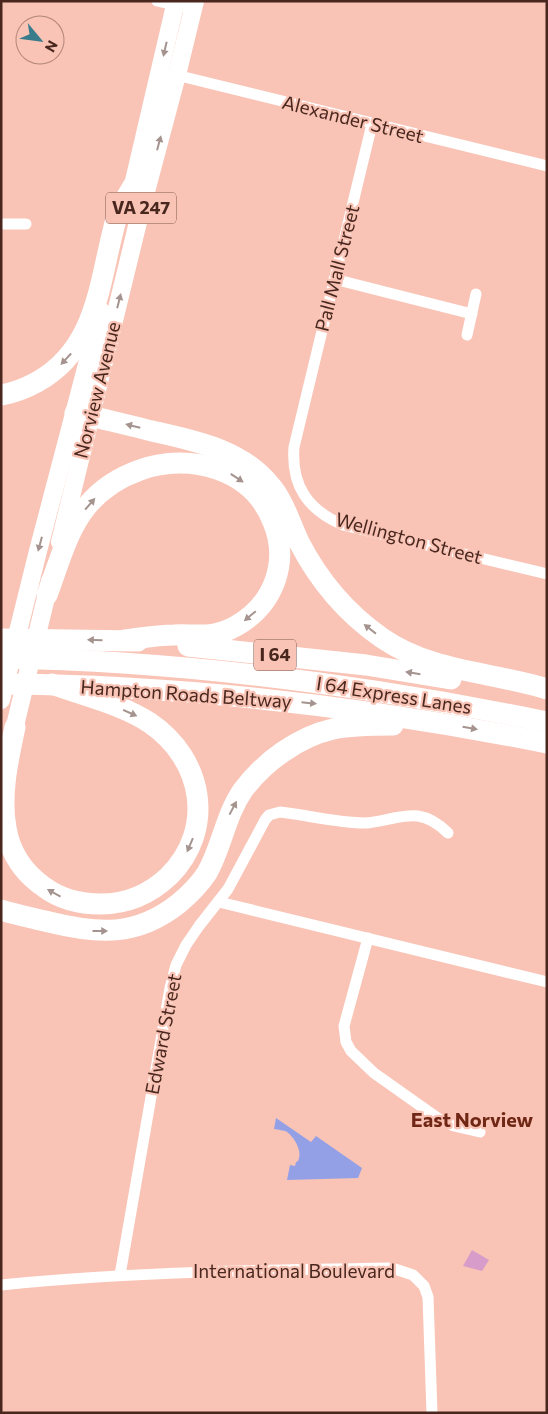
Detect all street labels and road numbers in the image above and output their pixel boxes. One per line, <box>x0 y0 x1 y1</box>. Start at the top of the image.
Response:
street label: Alexander Street <box>280 90 426 147</box>
road number: VA 247 <box>106 192 176 224</box>
street label: Pall Mall Street <box>310 202 363 334</box>
street label: Norview Avenue <box>68 319 125 461</box>
street label: Wellington Street <box>333 507 485 568</box>
road number: I 64 <box>254 640 296 670</box>
street label: I 64 Express Lanes <box>315 671 473 718</box>
street label: Hampton Roads Beltway <box>80 675 293 712</box>
street label: Edward Street <box>140 971 186 1096</box>
street label: International Boulevard <box>193 1259 395 1282</box>

